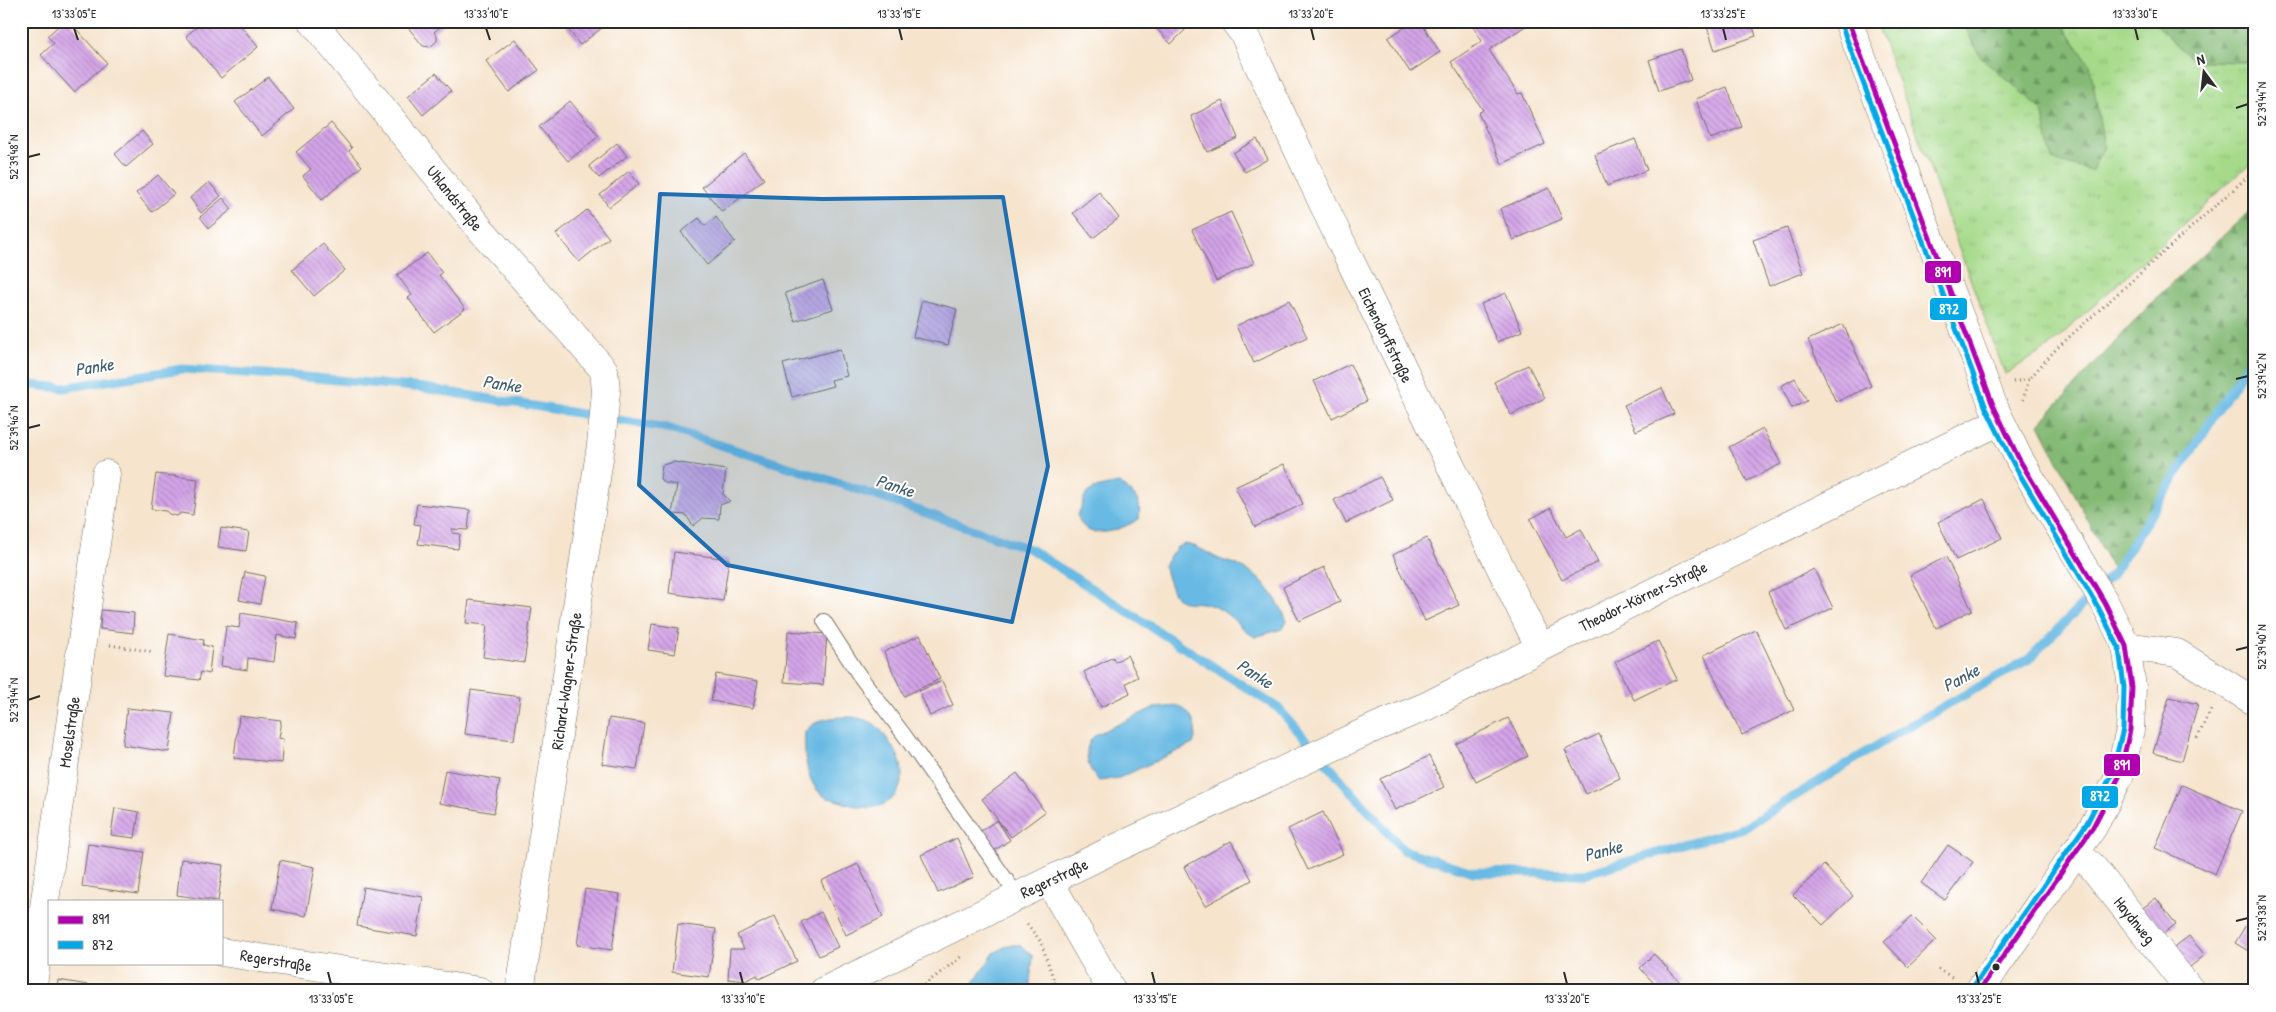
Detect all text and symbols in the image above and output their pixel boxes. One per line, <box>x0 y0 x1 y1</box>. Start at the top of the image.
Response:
text: 13°33'05"E <box>52 5 97 22</box>
text: 13°33'10"E <box>464 5 509 22</box>
text: 13°33'15"E <box>877 5 921 22</box>
text: 13°33'20"E <box>1288 5 1334 22</box>
text: 13°33'25"E <box>1701 5 1746 22</box>
text: 13°33'30"E <box>2113 5 2158 22</box>
north arrow <box>2178 48 2228 98</box>
text: N <box>2194 49 2207 69</box>
text: 52°39'44"N <box>2253 82 2270 126</box>
text: 52°39'48"N <box>5 135 22 179</box>
street label: Uhlandstraße <box>422 161 489 236</box>
line badge: 891 <box>1924 260 1962 284</box>
text: 891 <box>1935 262 1951 281</box>
street label: Eichendorffstraße <box>1353 284 1419 387</box>
line badge: 872 <box>1929 297 1968 321</box>
text: 872 <box>1939 299 1959 318</box>
water label: Panke <box>73 351 116 382</box>
text: 52°39'42"N <box>2253 353 2270 399</box>
water label: Panke <box>481 368 524 399</box>
text: 52°39'46"N <box>5 406 22 450</box>
water label: Panke <box>873 468 918 504</box>
street label: Theodor-Körner-Straße <box>1575 555 1711 636</box>
street label: Richard-Wagner-Straße <box>545 610 587 751</box>
text: 52°39'40"N <box>2253 624 2270 670</box>
water label: Panke <box>1232 653 1279 695</box>
water label: Panke <box>1938 657 1984 698</box>
text: 52°39'44"N <box>5 678 22 722</box>
street label: Moselstraße <box>53 694 85 769</box>
line badge: 891 <box>2103 753 2141 777</box>
text: 891 <box>2114 755 2130 774</box>
line badge: 872 <box>2081 785 2119 809</box>
text: 872 <box>2090 786 2110 805</box>
water label: Panke <box>1581 833 1625 868</box>
street label: Regerstraße <box>1017 853 1092 903</box>
street label: Haydnweg <box>2109 892 2161 948</box>
text: 52°39'38"N <box>2253 895 2270 941</box>
legend <box>48 900 222 964</box>
text: 891 <box>92 908 109 929</box>
text: 872 <box>92 934 113 955</box>
street label: Regerstraße <box>239 943 314 977</box>
unlabelled marker <box>1991 962 2001 972</box>
text: 13°33'05"E <box>309 990 354 1007</box>
text: 13°33'10"E <box>721 990 766 1007</box>
text: 13°33'15"E <box>1133 990 1177 1007</box>
text: 13°33'20"E <box>1544 990 1590 1007</box>
text: 13°33'25"E <box>1957 990 2002 1007</box>

